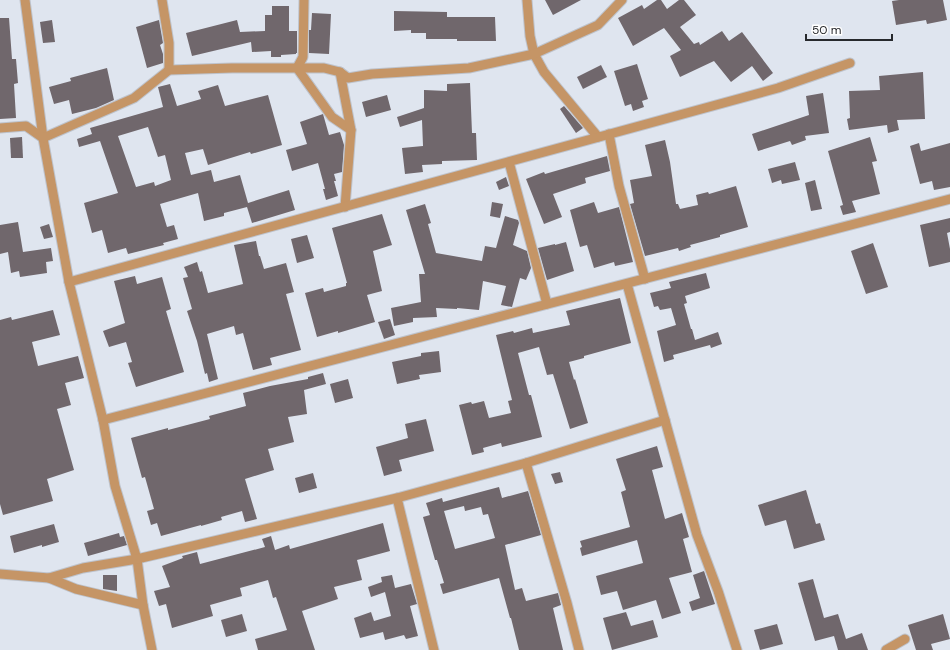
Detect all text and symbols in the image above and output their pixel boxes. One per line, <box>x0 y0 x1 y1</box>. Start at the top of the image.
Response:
scale bar <box>806 16 892 42</box>
text: 50 m <box>812 22 841 38</box>

